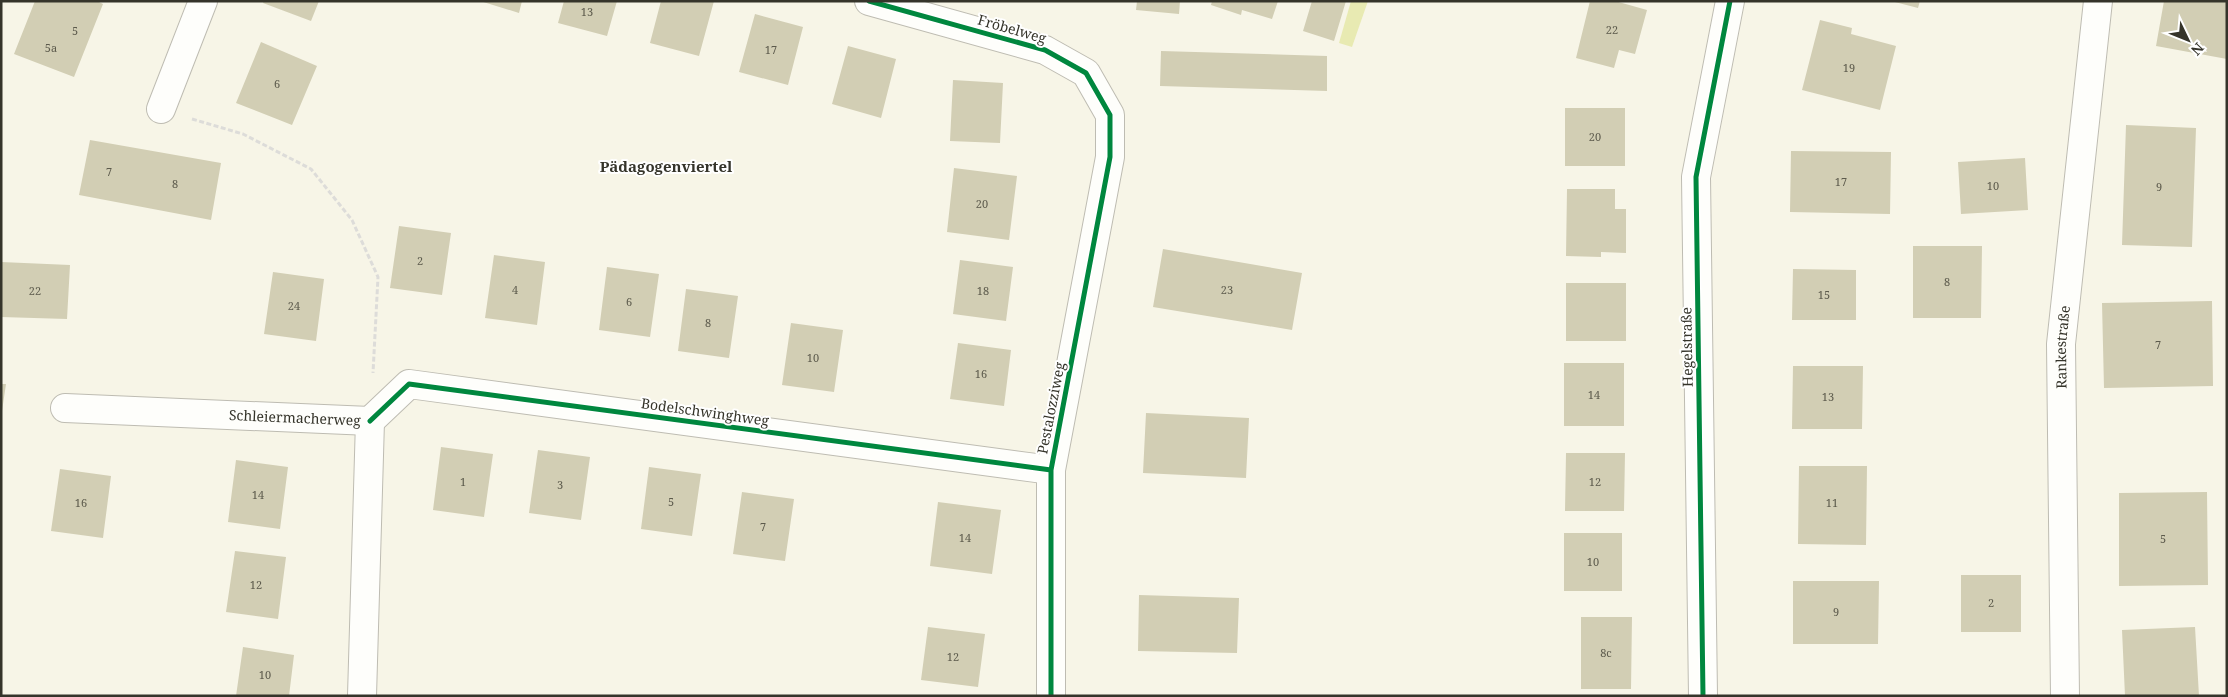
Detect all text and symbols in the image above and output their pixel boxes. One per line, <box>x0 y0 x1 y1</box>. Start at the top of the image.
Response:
house number: 13 <box>581 4 593 19</box>
street label: Fröbelweg <box>976 10 1049 47</box>
north arrow <box>2163 15 2213 65</box>
house number: 22 <box>1606 22 1618 37</box>
house number: 5 <box>72 23 78 38</box>
text: N <box>2187 39 2209 60</box>
house number: 5a <box>45 40 57 55</box>
house number: 17 <box>765 42 777 57</box>
house number: 19 <box>1843 60 1855 75</box>
house number: 6 <box>274 76 280 91</box>
house number: 20 <box>1589 129 1601 144</box>
district label: Pädagogenviertel <box>600 156 733 176</box>
house number: 7 <box>106 164 112 179</box>
house number: 17 <box>1835 174 1847 189</box>
house number: 8 <box>172 176 178 191</box>
house number: 10 <box>1987 178 1999 193</box>
house number: 9 <box>2156 179 2162 194</box>
house number: 20 <box>976 196 988 211</box>
house number: 2 <box>417 253 423 268</box>
house number: 8 <box>1944 274 1950 289</box>
house number: 4 <box>512 282 518 297</box>
house number: 23 <box>1221 282 1233 297</box>
house number: 22 <box>29 283 41 298</box>
house number: 18 <box>977 283 989 298</box>
house number: 15 <box>1818 287 1830 302</box>
house number: 6 <box>626 294 632 309</box>
house number: 24 <box>288 298 300 313</box>
street label: Rankestraße <box>2051 304 2074 389</box>
street label: Hegelstraße <box>1676 307 1697 387</box>
house number: 8 <box>705 315 711 330</box>
house number: 7 <box>2155 337 2161 352</box>
house number: 10 <box>807 350 819 365</box>
street label: Pestalozziweg <box>1032 360 1069 456</box>
house number: 16 <box>975 366 987 381</box>
house number: 14 <box>1588 387 1600 402</box>
house number: 13 <box>1822 389 1834 404</box>
street label: Bodelschwinghweg <box>640 393 771 430</box>
street label: Schleiermacherweg <box>228 405 362 430</box>
house number: 1 <box>460 474 466 489</box>
house number: 12 <box>1589 474 1601 489</box>
house number: 3 <box>557 477 563 492</box>
house number: 14 <box>252 487 264 502</box>
house number: 5 <box>668 494 674 509</box>
house number: 16 <box>75 495 87 510</box>
house number: 11 <box>1826 495 1838 510</box>
house number: 7 <box>760 519 766 534</box>
house number: 14 <box>959 530 971 545</box>
house number: 5 <box>2160 531 2166 546</box>
house number: 10 <box>1587 554 1599 569</box>
house number: 12 <box>250 577 262 592</box>
house number: 2 <box>1988 595 1994 610</box>
house number: 9 <box>1833 604 1839 619</box>
house number: 8c <box>1600 645 1612 660</box>
house number: 12 <box>947 649 959 664</box>
house number: 10 <box>259 667 271 682</box>

